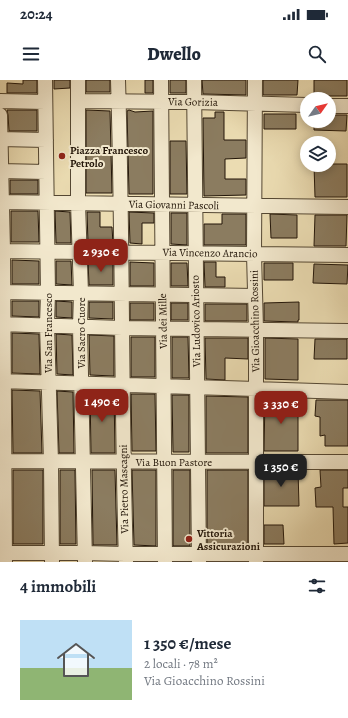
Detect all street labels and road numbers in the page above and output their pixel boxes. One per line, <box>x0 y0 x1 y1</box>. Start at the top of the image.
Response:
street label: Via Gorizia <box>167 94 219 110</box>
street label: Via Giovanni Pascoli <box>128 197 219 213</box>
street label: Via Vincenzo Arancio <box>161 245 258 261</box>
street label: Via Gioacchino Rossini <box>247 270 263 373</box>
street label: Via Ludovico Ariosto <box>188 274 204 368</box>
street label: Via San Francesco <box>41 292 56 374</box>
street label: Via dei Mille <box>155 293 171 350</box>
street label: Via Sacro Cuore <box>74 297 89 370</box>
street label: Via Pietro Mascagni <box>116 444 132 535</box>
street label: Via Buon Pastore <box>135 455 212 470</box>

